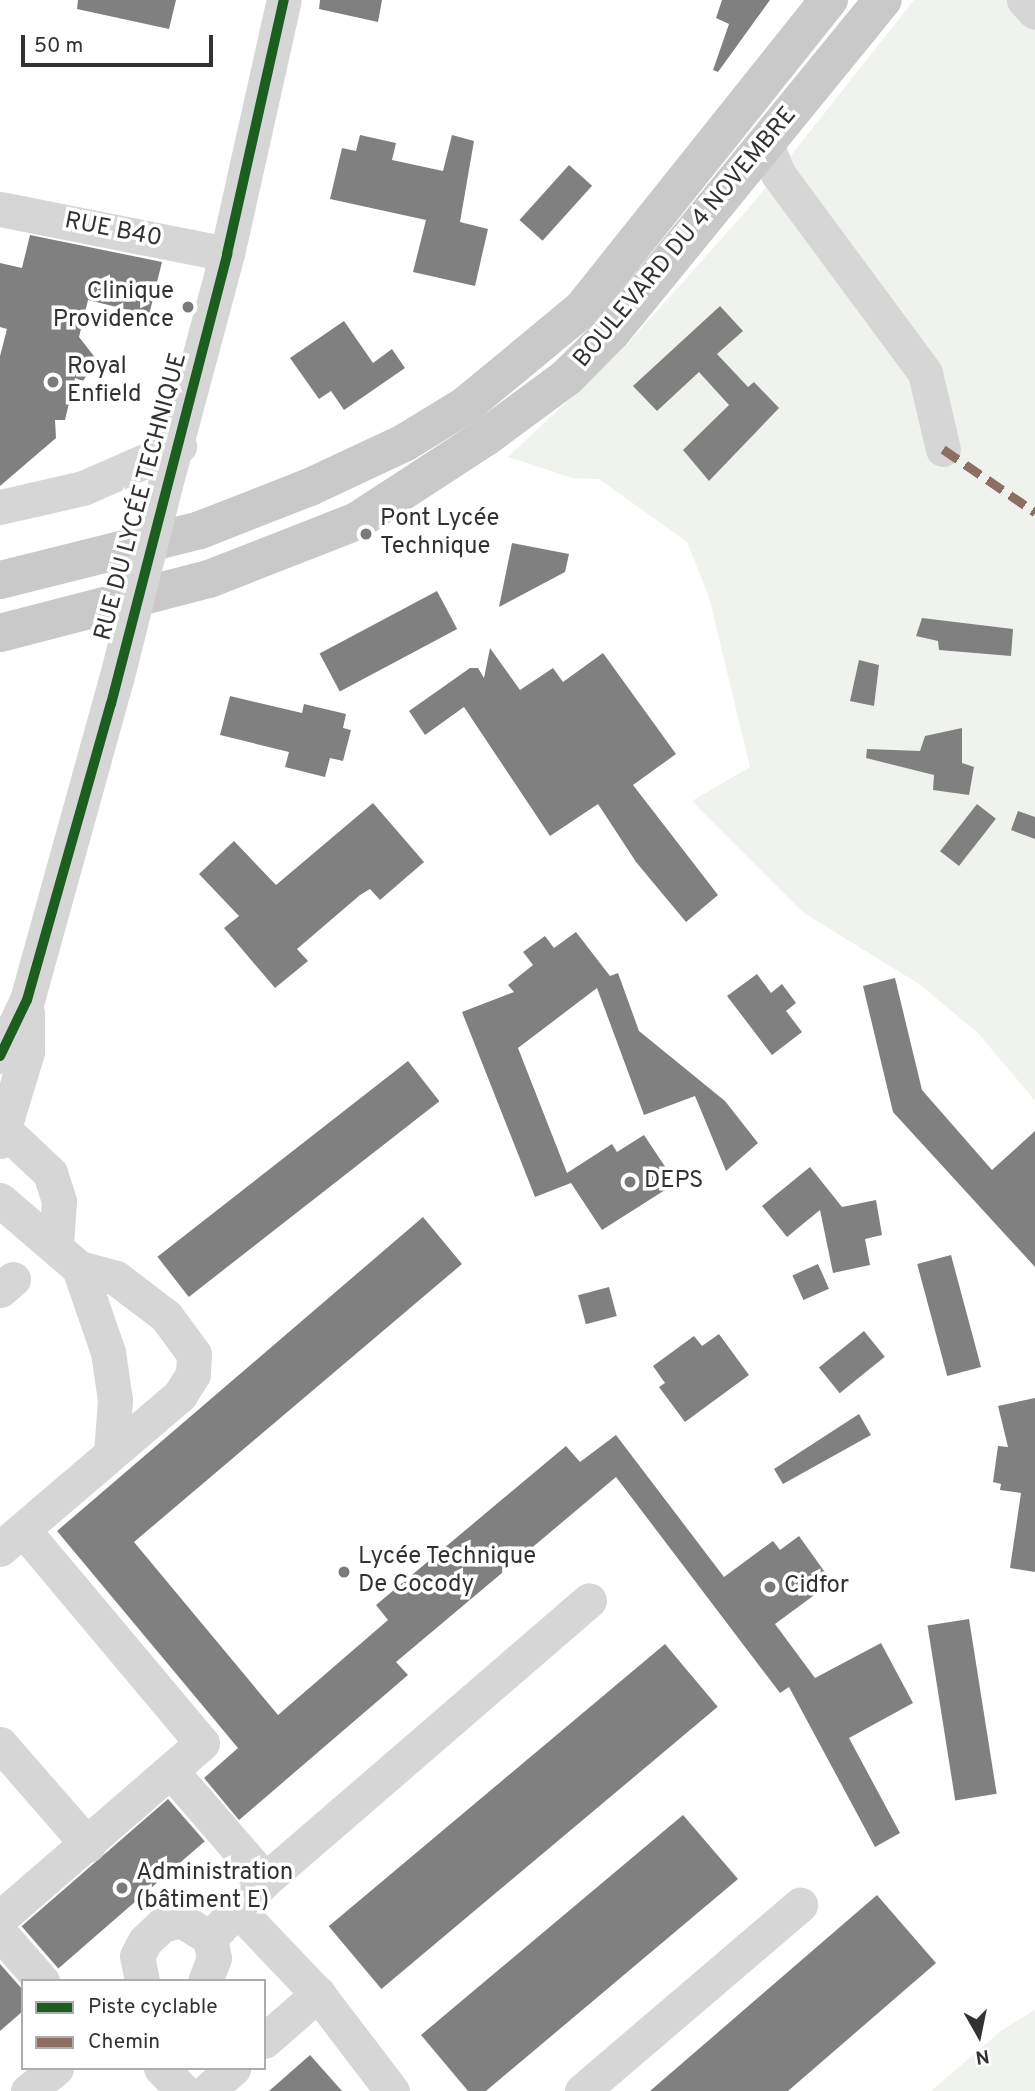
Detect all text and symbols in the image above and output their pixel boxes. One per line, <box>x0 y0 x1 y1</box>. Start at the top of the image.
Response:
scale bar <box>24 21 217 65</box>
text: 50 m <box>34 33 83 60</box>
street label: BOULEVARD DU 4 NOVEMBRE <box>568 102 804 374</box>
street label: RUE B40 <box>62 207 164 255</box>
place label: Clinique Providence <box>53 279 174 335</box>
marker: Clinique Providence <box>180 299 196 315</box>
street label: RUE DU LYCÉE TECHNIQUE <box>90 350 194 644</box>
place label: Royal Enfield <box>67 354 142 410</box>
marker: Royal Enfield <box>45 374 61 390</box>
place label: Pont Lycée Technique <box>380 506 499 562</box>
marker: Pont Lycée Technique <box>358 526 374 542</box>
place label: DEPS <box>644 1168 703 1196</box>
marker: DEPS <box>622 1174 638 1190</box>
place label: Lycée Technique De Cocody <box>358 1544 537 1600</box>
marker: Lycée Technique De Cocody <box>336 1564 352 1580</box>
place label: Cidfor <box>784 1573 849 1601</box>
marker: Cidfor <box>762 1579 778 1595</box>
place label: Administration (bâtiment E) <box>136 1860 293 1916</box>
marker: Administration (bâtiment E) <box>114 1880 130 1896</box>
legend <box>21 1979 266 2070</box>
text: Piste cyclable <box>88 1994 218 2021</box>
north arrow <box>944 2000 1014 2070</box>
text: Chemin <box>88 2029 160 2056</box>
text: N <box>974 2043 991 2069</box>

